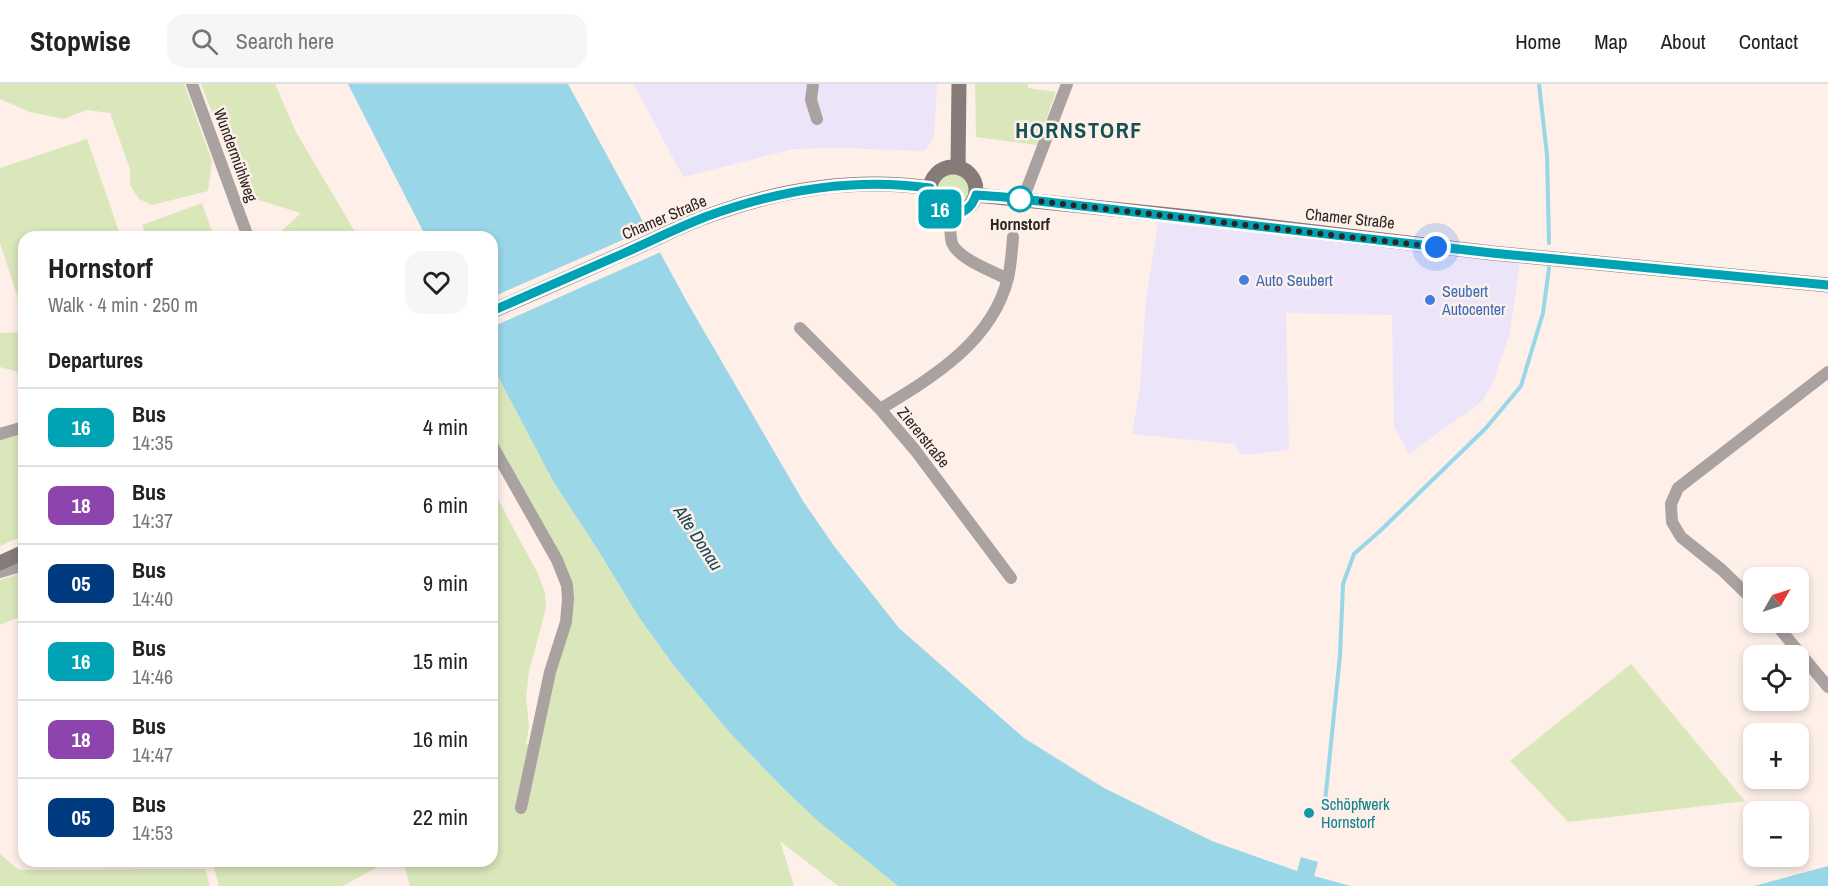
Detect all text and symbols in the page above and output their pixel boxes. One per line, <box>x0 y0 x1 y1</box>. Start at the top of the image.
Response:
search box <box>167 14 587 68</box>
text: Stopwise <box>30 22 131 60</box>
icon: search <box>188 25 221 58</box>
text: Search here <box>236 26 334 56</box>
text: Home <box>1515 27 1561 56</box>
text: Map <box>1594 27 1628 56</box>
text: About <box>1661 27 1706 56</box>
text: Contact <box>1739 27 1798 56</box>
street label: Wundermühlweg <box>209 105 263 206</box>
district label: HORNSTORF <box>1015 115 1143 145</box>
marker: Hornstorf <box>1007 186 1033 212</box>
street label: Chamer Straße <box>618 189 710 245</box>
line badge: 16 <box>913 190 967 228</box>
text: 16 <box>930 195 950 224</box>
street label: Chamer Straße <box>1304 202 1396 234</box>
place label: Hornstorf <box>990 213 1051 235</box>
your location <box>1421 232 1451 262</box>
text: Hornstorf <box>48 249 153 287</box>
button: heart <box>405 251 468 314</box>
place label: Auto Seubert <box>1255 269 1333 291</box>
marker: Auto Seubert <box>1237 273 1251 287</box>
place label: Seubert Autocenter <box>1441 280 1506 320</box>
text: Walk · 4 min · 250 m <box>48 291 198 318</box>
marker: Seubert Autocenter <box>1423 293 1437 307</box>
text: Departures <box>48 345 143 375</box>
text: Bus <box>132 399 166 429</box>
street label: Ziererstraße <box>893 402 955 472</box>
text: 4 min <box>423 412 468 442</box>
text: 16 <box>71 413 91 442</box>
text: 14:35 <box>132 429 173 456</box>
text: Bus <box>132 477 166 507</box>
text: 6 min <box>423 490 468 520</box>
text: 18 <box>71 491 91 520</box>
water label: Alte Donau <box>668 499 729 575</box>
text: 14:37 <box>132 507 173 534</box>
text: Bus <box>132 555 166 585</box>
north arrow <box>1743 567 1809 633</box>
map controls <box>1743 567 1809 867</box>
text: 9 min <box>423 568 468 598</box>
text: 05 <box>71 569 91 598</box>
text: 14:40 <box>132 585 173 612</box>
text: Bus <box>132 633 166 663</box>
button: locate <box>1743 645 1809 711</box>
text: 15 min <box>413 646 468 676</box>
text: 16 <box>71 647 91 676</box>
text: 14:46 <box>132 663 173 690</box>
text: Bus <box>132 711 166 741</box>
button: + <box>1743 723 1809 789</box>
text: 16 min <box>413 724 468 754</box>
text: 18 <box>71 725 91 754</box>
text: 14:47 <box>132 741 173 768</box>
text: Bus <box>132 789 166 819</box>
place label: Schöpfwerk Hornstorf <box>1321 793 1390 833</box>
button: − <box>1743 801 1809 867</box>
text: 22 min <box>413 802 468 832</box>
text: 05 <box>71 803 91 832</box>
marker: Schöpfwerk Hornstorf <box>1302 806 1316 820</box>
text: 14:53 <box>132 819 173 846</box>

